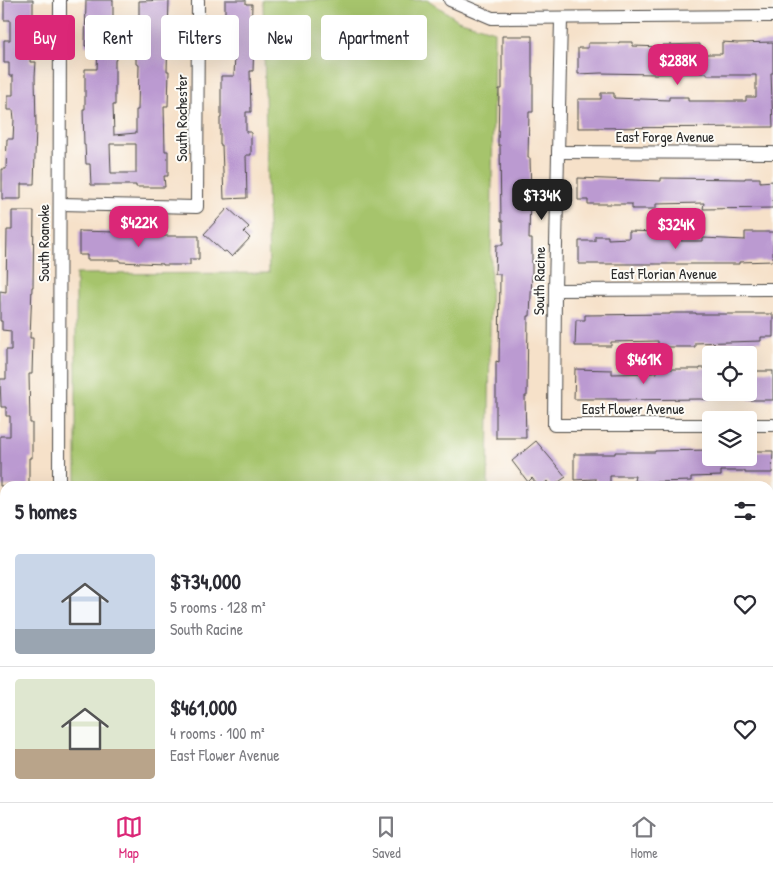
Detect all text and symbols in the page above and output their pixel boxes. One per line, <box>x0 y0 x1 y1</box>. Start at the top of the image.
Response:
chip: Buy <box>15 15 75 60</box>
chip: Rent <box>85 15 151 60</box>
chip: Filters <box>161 15 239 60</box>
chip: New <box>249 15 311 60</box>
chip: Apartment <box>321 15 427 60</box>
pin: $288K <box>643 44 713 86</box>
text: $288K <box>659 49 697 71</box>
street label: South Rochester <box>171 74 192 162</box>
street label: East Forge Avenue <box>616 126 714 147</box>
pin: $734K <box>507 178 577 221</box>
text: $734K <box>523 184 561 206</box>
street label: South Roanoke <box>33 204 54 282</box>
pin: $422K <box>104 206 174 248</box>
pin: $324K <box>641 208 711 250</box>
text: $422K <box>120 211 158 233</box>
text: $324K <box>657 213 695 235</box>
street label: South Racine <box>528 247 550 315</box>
street label: East Florian Avenue <box>611 263 717 284</box>
pin: $461K <box>609 342 679 385</box>
map controls <box>702 346 757 466</box>
button: locate <box>702 346 757 401</box>
text: $461K <box>627 348 661 370</box>
street label: East Flower Avenue <box>582 398 684 419</box>
button: layers <box>702 411 757 466</box>
text: 5 homes <box>15 497 77 526</box>
icon: filters <box>731 497 759 525</box>
text: $734,000 <box>170 567 241 596</box>
icon: home <box>55 574 115 634</box>
icon: heart <box>731 590 759 618</box>
text: 5 rooms · 128 m² <box>170 596 266 618</box>
text: South Racine <box>170 618 243 640</box>
text: $461,000 <box>170 693 237 722</box>
icon: home <box>55 699 115 759</box>
icon: heart <box>731 715 759 743</box>
text: 4 rooms · 100 m² <box>170 722 265 744</box>
text: East Flower Avenue <box>170 744 280 766</box>
tab: Map <box>115 813 143 862</box>
tab: Saved <box>372 813 401 862</box>
tab: Home <box>630 813 658 862</box>

